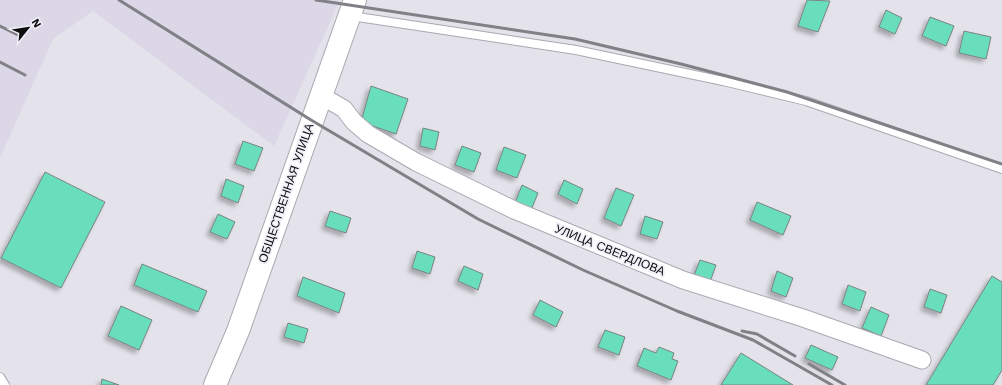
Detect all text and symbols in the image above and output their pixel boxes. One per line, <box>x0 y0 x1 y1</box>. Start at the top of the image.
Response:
north arrow <box>8 8 48 48</box>
text: N <box>29 16 44 30</box>
street label: ОБЩЕСТВЕННАЯ УЛИЦА <box>255 121 317 265</box>
street label: УЛИЦА СВЕРДЛОВА <box>553 221 667 279</box>

